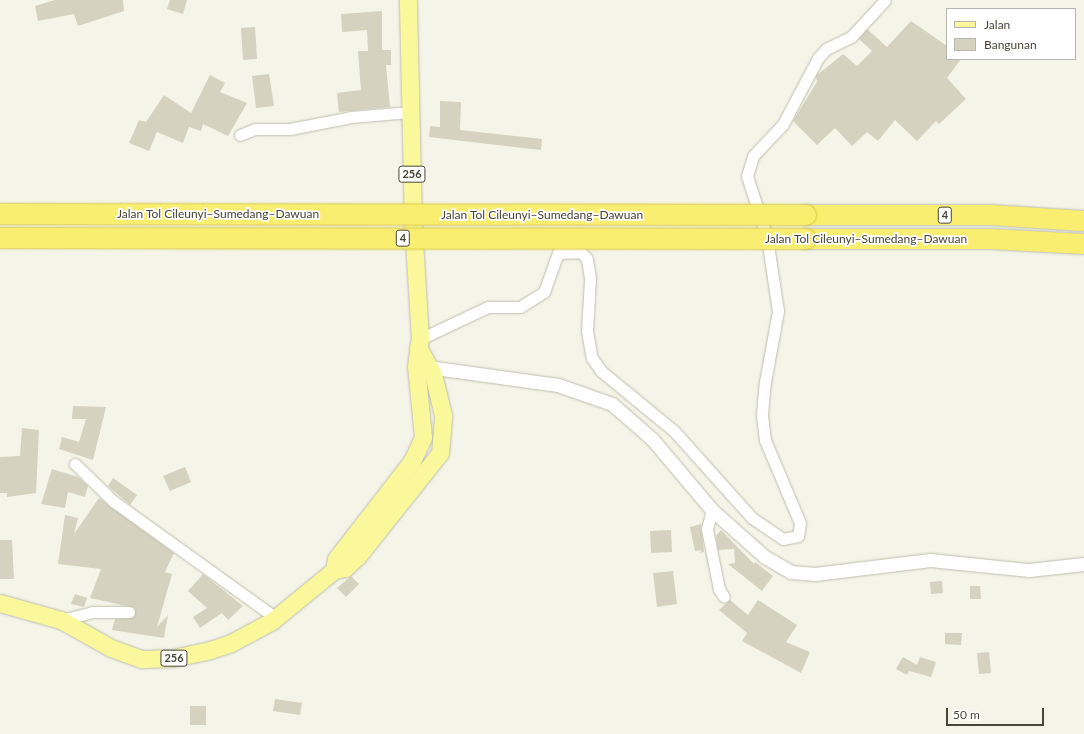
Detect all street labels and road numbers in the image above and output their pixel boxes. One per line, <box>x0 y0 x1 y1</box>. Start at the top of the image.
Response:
road number: 256 <box>398 165 426 183</box>
road number: 4 <box>937 206 953 224</box>
street label: Jalan Tol Cileunyi–Sumedang–Dawuan <box>117 207 319 221</box>
street label: Jalan Tol Cileunyi–Sumedang–Dawuan <box>441 208 643 222</box>
road number: 4 <box>395 229 411 247</box>
street label: Jalan Tol Cileunyi–Sumedang–Dawuan <box>765 232 967 246</box>
road number: 256 <box>160 649 188 667</box>

